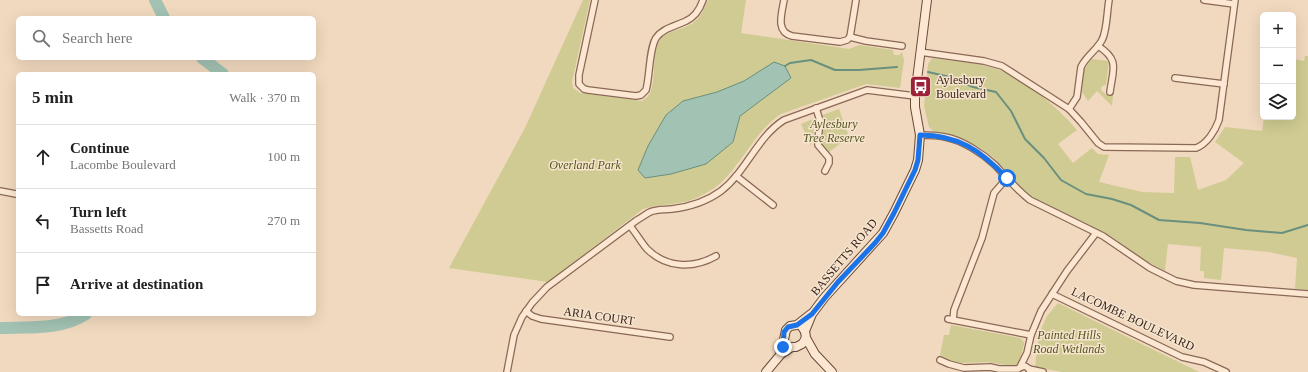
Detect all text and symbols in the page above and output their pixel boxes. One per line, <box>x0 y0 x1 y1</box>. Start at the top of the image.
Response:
map controls <box>1260 12 1296 120</box>
button: + <box>1260 12 1296 48</box>
search box <box>16 16 316 60</box>
icon: search <box>30 27 52 49</box>
text: Search here <box>62 30 132 46</box>
button: − <box>1260 48 1296 84</box>
place label: Aylesbury Boulevard <box>936 73 986 101</box>
bus stop icon: Aylesbury Boulevard <box>908 74 934 100</box>
button: layers <box>1260 84 1296 120</box>
text: 5 min <box>32 88 73 107</box>
text: Walk · 370 m <box>229 90 300 105</box>
park label: Aylesbury Tree Reserve <box>803 117 866 145</box>
text: Continue <box>70 140 129 156</box>
icon: ahead <box>32 146 54 168</box>
text: 100 m <box>267 149 300 164</box>
text: Lacombe Boulevard <box>70 157 176 172</box>
park label: Overland Park <box>549 158 621 172</box>
route start <box>998 169 1016 187</box>
text: Turn left <box>70 204 127 220</box>
icon: left <box>32 210 54 232</box>
text: 270 m <box>267 213 300 228</box>
street label: BASSETTS ROAD <box>808 216 880 298</box>
text: Bassetts Road <box>70 221 143 236</box>
icon: arrive <box>32 274 54 296</box>
text: Arrive at destination <box>70 276 203 292</box>
street label: LACOMBE BOULEVARD <box>1069 284 1197 354</box>
street label: ARIA COURT <box>563 304 636 328</box>
park label: Painted Hills Road Wetlands <box>1032 328 1105 356</box>
route end <box>774 338 792 356</box>

